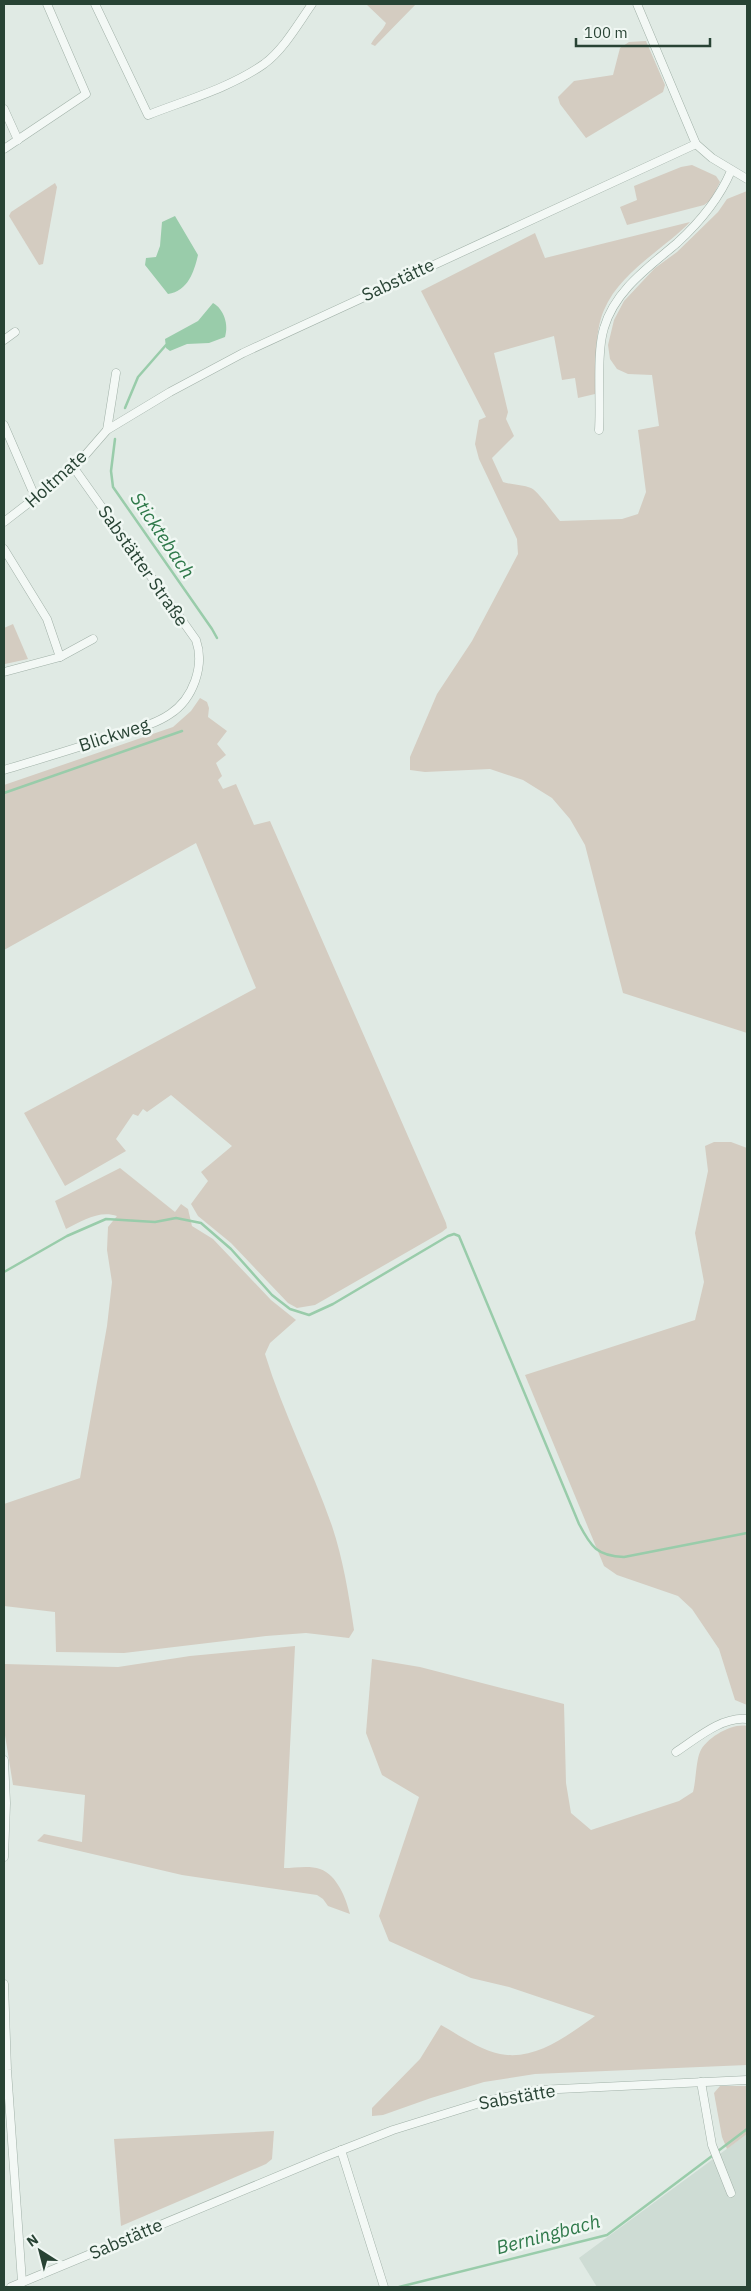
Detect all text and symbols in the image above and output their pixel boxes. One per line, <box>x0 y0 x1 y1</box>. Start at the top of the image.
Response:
scale bar <box>576 15 710 47</box>
text: 100 m <box>584 23 628 42</box>
street label: Sabstätte <box>358 253 438 306</box>
street label: Holtmate <box>20 445 91 512</box>
water label: Sticktebach <box>125 487 201 583</box>
street label: Sabstätter Straße <box>93 501 194 631</box>
street label: Blickweg <box>76 712 152 757</box>
street label: Sabstätte <box>477 2078 557 2115</box>
water label: Berningbach <box>493 2209 603 2259</box>
street label: Sabstätte <box>86 2213 166 2264</box>
north arrow <box>15 2226 65 2276</box>
text: N <box>23 2230 42 2251</box>

